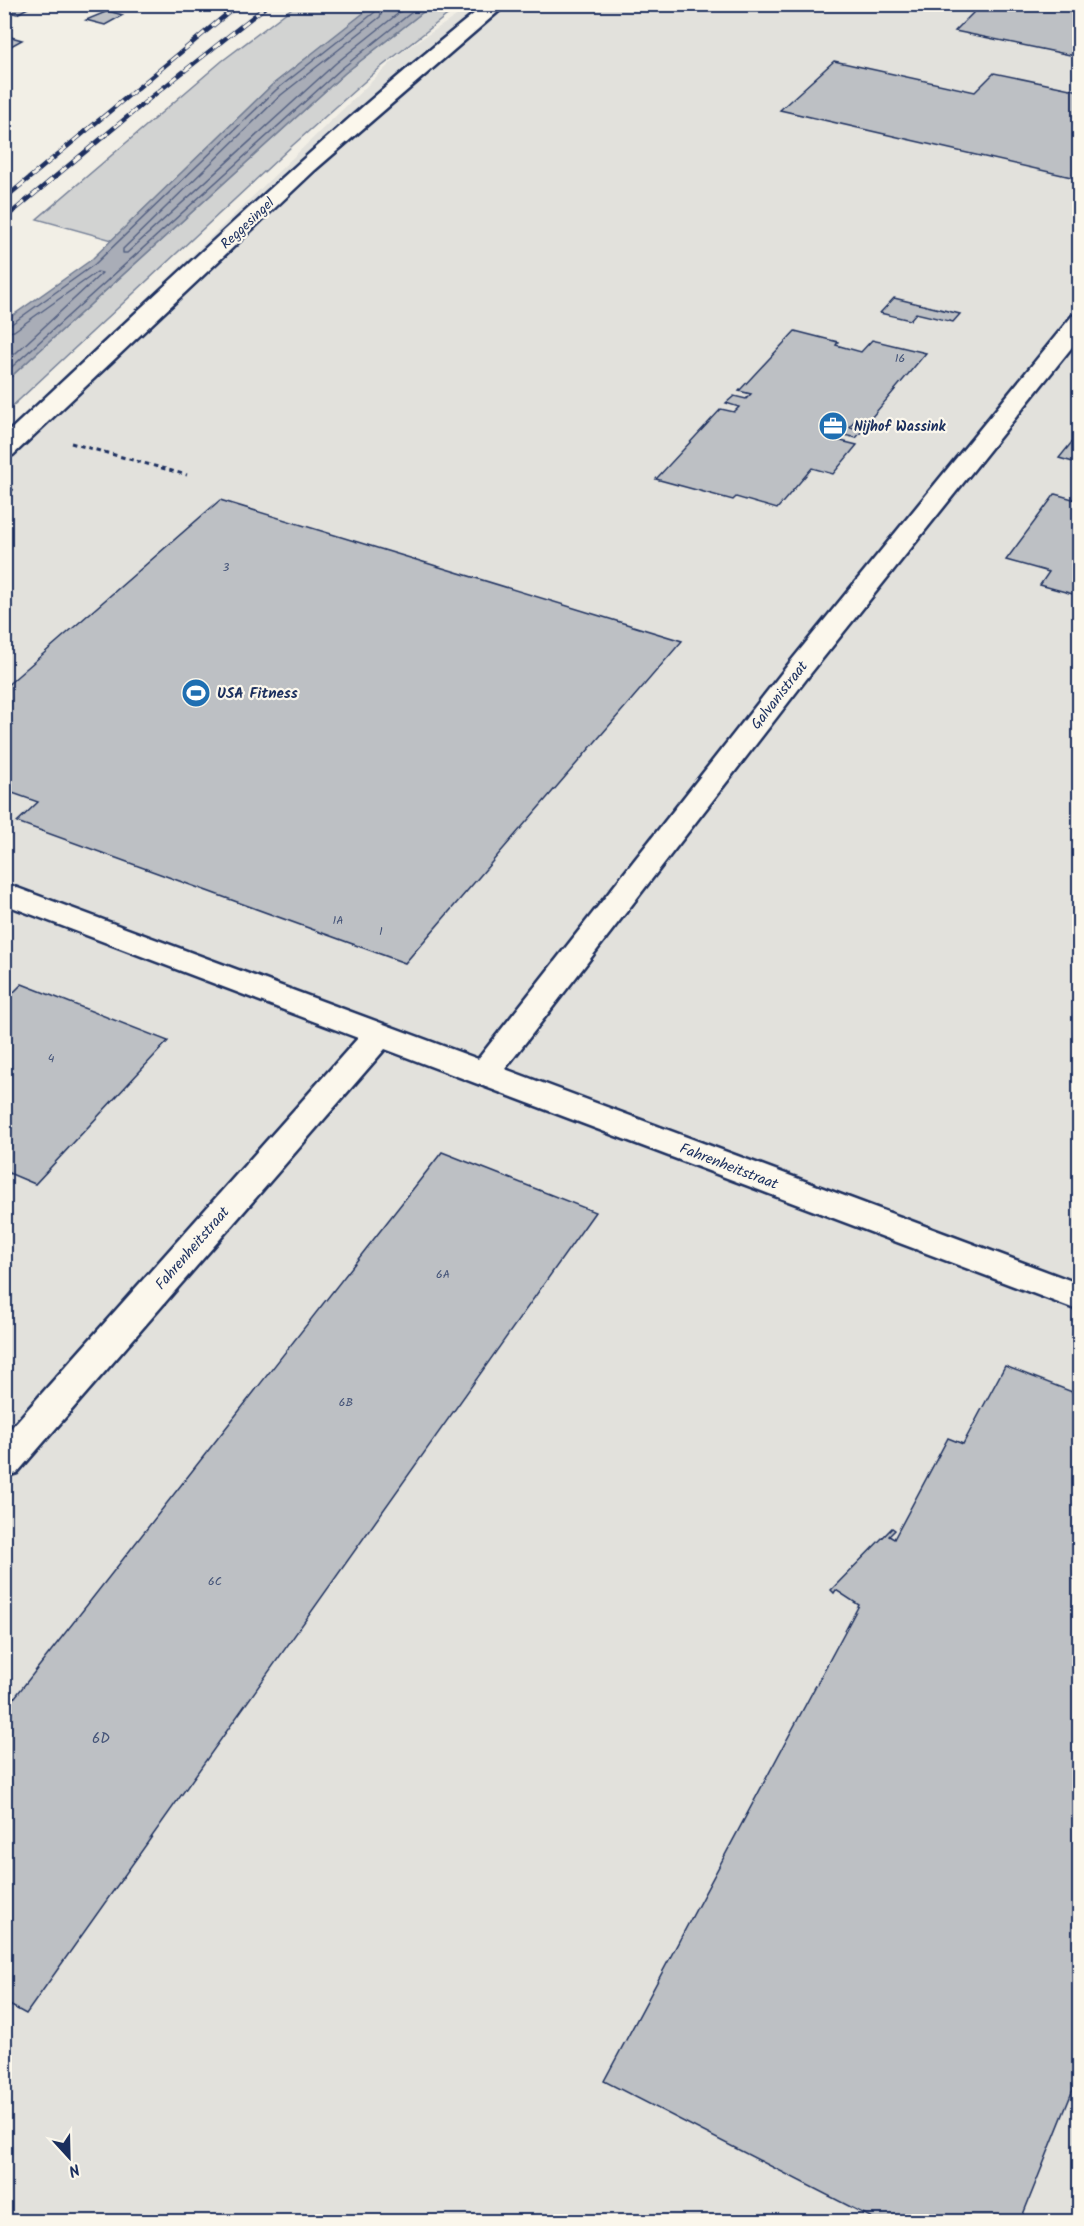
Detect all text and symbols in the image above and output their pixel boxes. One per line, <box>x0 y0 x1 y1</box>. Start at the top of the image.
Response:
street label: Reggesingel <box>216 192 280 255</box>
house number: 16 <box>895 349 905 368</box>
office icon: Nijhof Wassink <box>817 410 849 442</box>
place label: Nijhof Wassink <box>854 416 946 438</box>
house number: 3 <box>223 558 230 577</box>
street label: Galvanistraat <box>745 656 815 735</box>
sports icon: USA Fitness <box>180 677 212 709</box>
place label: USA Fitness <box>217 682 298 706</box>
house number: 1A <box>332 911 344 930</box>
house number: 1 <box>379 922 383 941</box>
house number: 4 <box>48 1049 55 1068</box>
street label: Fahrenheitstraat <box>676 1137 782 1197</box>
street label: Fahrenheitstraat <box>150 1201 236 1296</box>
house number: 6A <box>436 1265 450 1284</box>
house number: 6B <box>339 1393 353 1412</box>
house number: 6C <box>208 1572 222 1591</box>
house number: 6D <box>92 1727 110 1751</box>
north arrow <box>39 2127 99 2187</box>
text: N <box>65 2156 83 2183</box>

